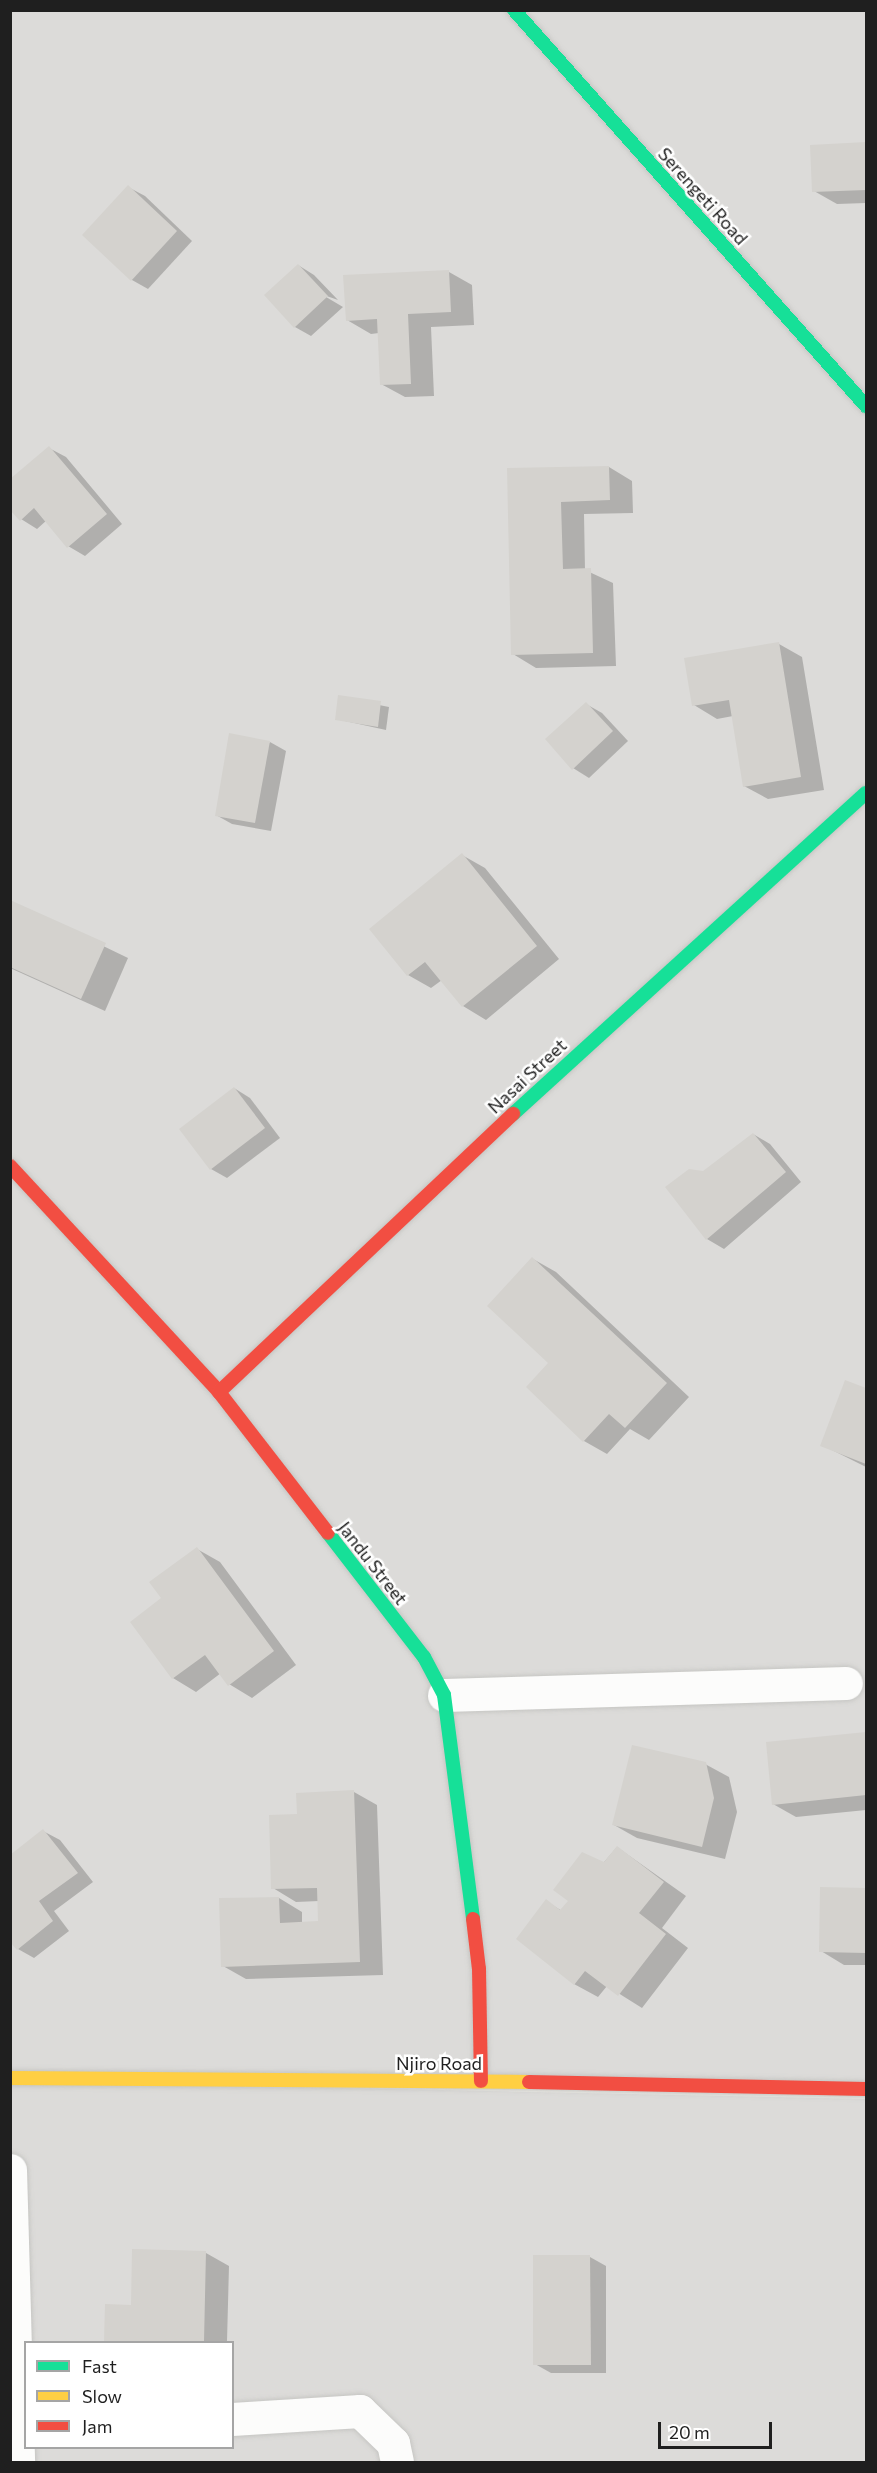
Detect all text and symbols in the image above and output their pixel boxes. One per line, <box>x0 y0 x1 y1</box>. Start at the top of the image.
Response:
street label: Serengeti Road <box>654 143 752 249</box>
street label: Nasai Street <box>483 1034 571 1118</box>
street label: Jandu Street <box>334 1517 412 1609</box>
street label: Njiro Road <box>396 2052 482 2074</box>
legend <box>24 2341 234 2449</box>
text: Fast <box>82 2355 117 2377</box>
text: Slow <box>82 2385 122 2407</box>
scale bar <box>661 2410 775 2448</box>
text: Jam <box>82 2415 112 2437</box>
text: 20 m <box>669 2421 710 2443</box>

